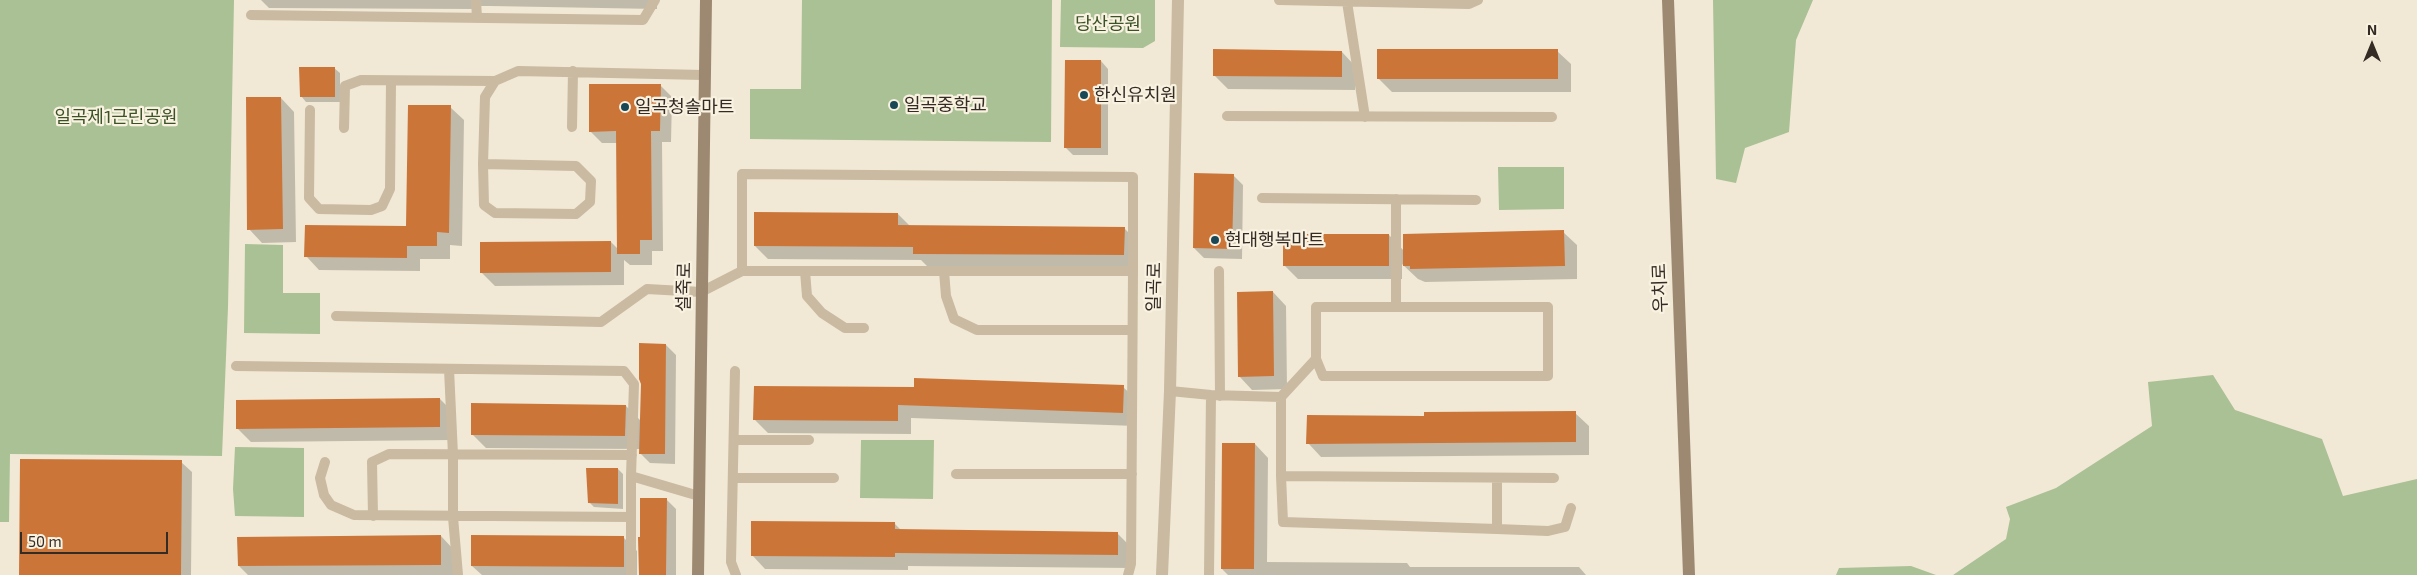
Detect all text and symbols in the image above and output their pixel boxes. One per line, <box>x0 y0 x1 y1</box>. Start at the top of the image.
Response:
park label: 당산공원 <box>1075 13 1141 35</box>
north arrow <box>2347 20 2397 70</box>
text: N <box>2367 21 2377 38</box>
place label: 한신유치원 <box>1094 84 1177 106</box>
marker: 한신유치원 <box>1078 89 1090 101</box>
place label: 일곡중학교 <box>904 94 987 116</box>
place label: 일곡청솔마트 <box>635 96 734 118</box>
marker: 일곡중학교 <box>888 99 900 111</box>
marker: 일곡청솔마트 <box>619 101 631 113</box>
park label: 일곡제1근린공원 <box>54 106 178 128</box>
place label: 현대행복마트 <box>1225 229 1324 251</box>
marker: 현대행복마트 <box>1209 234 1221 246</box>
street label: 설죽로 <box>673 262 695 312</box>
street label: 일곡로 <box>1143 262 1165 312</box>
street label: 우치로 <box>1648 263 1672 313</box>
scale bar <box>22 522 170 554</box>
text: 50 m <box>28 532 62 550</box>

